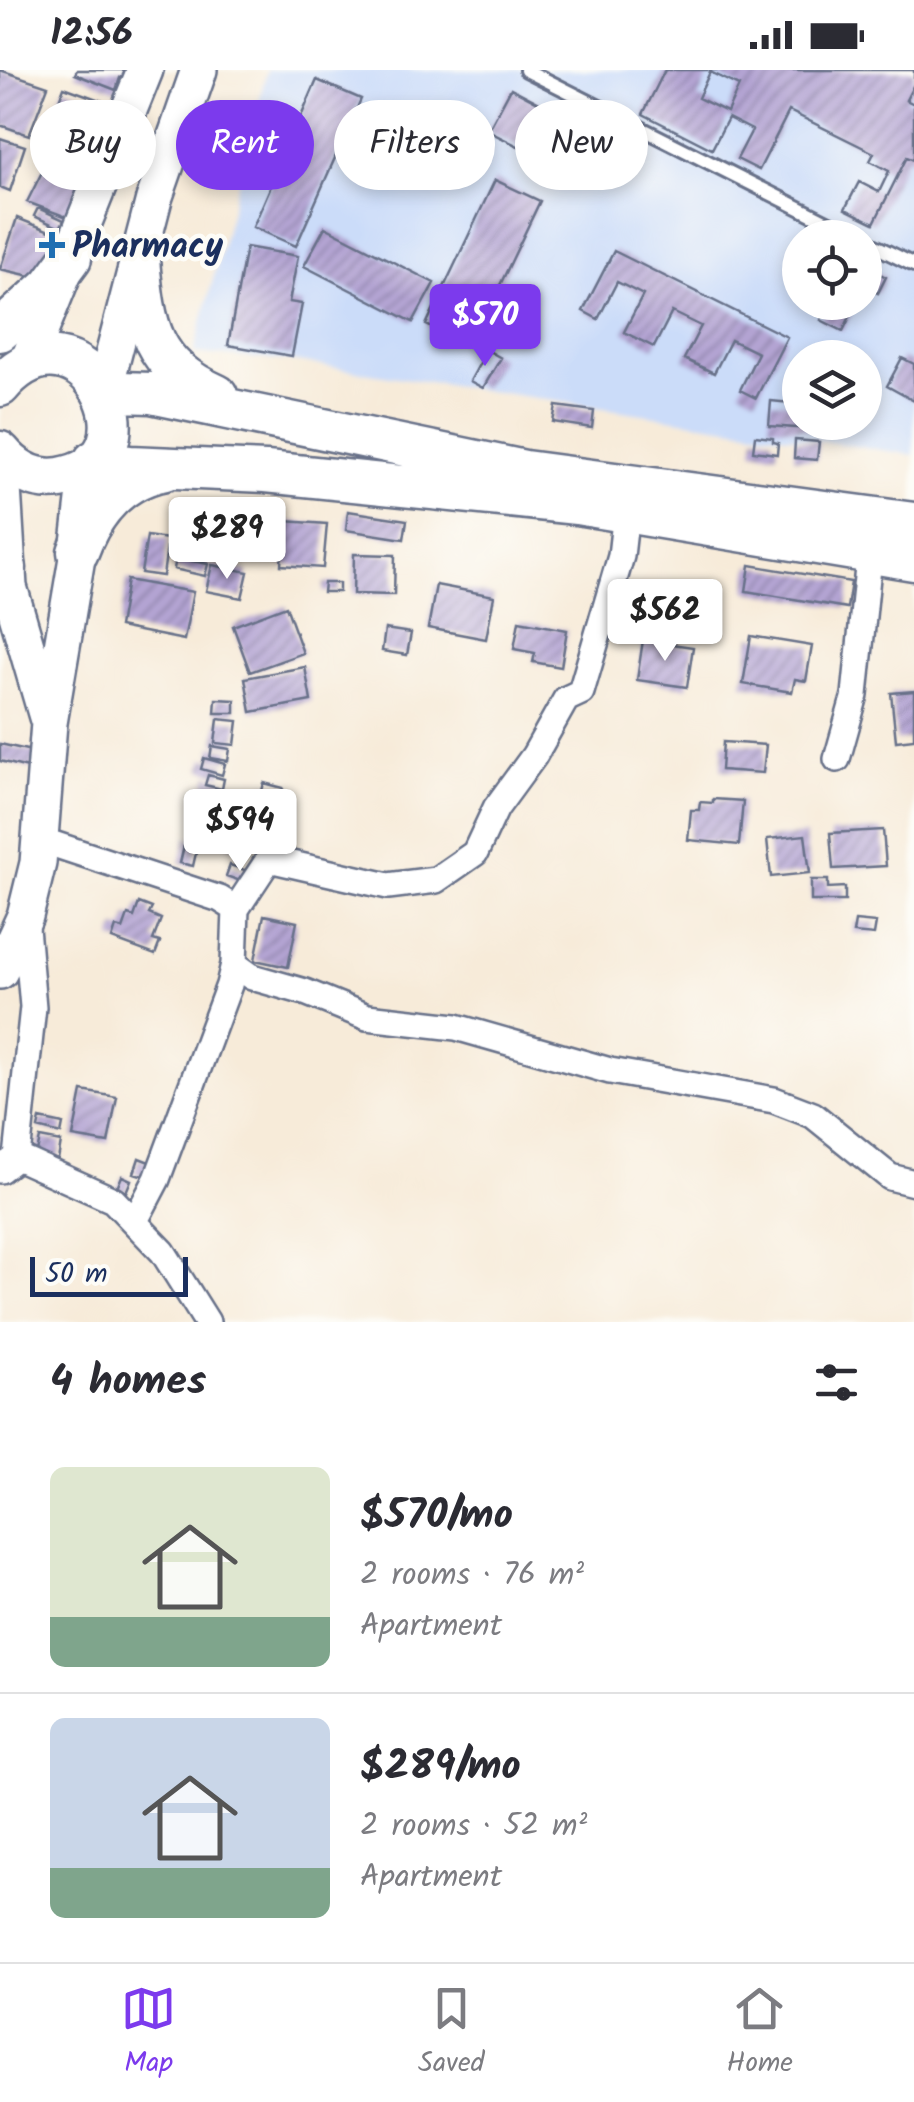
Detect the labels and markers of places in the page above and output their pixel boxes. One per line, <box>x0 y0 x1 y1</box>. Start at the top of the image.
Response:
place label: Pharmacy <box>72 220 224 276</box>
marker: Pharmacy <box>41 234 63 256</box>
pin: $570 <box>426 284 544 369</box>
pin: $289 <box>168 497 286 582</box>
pin: $562 <box>606 579 724 664</box>
pin: $594 <box>181 789 299 874</box>

